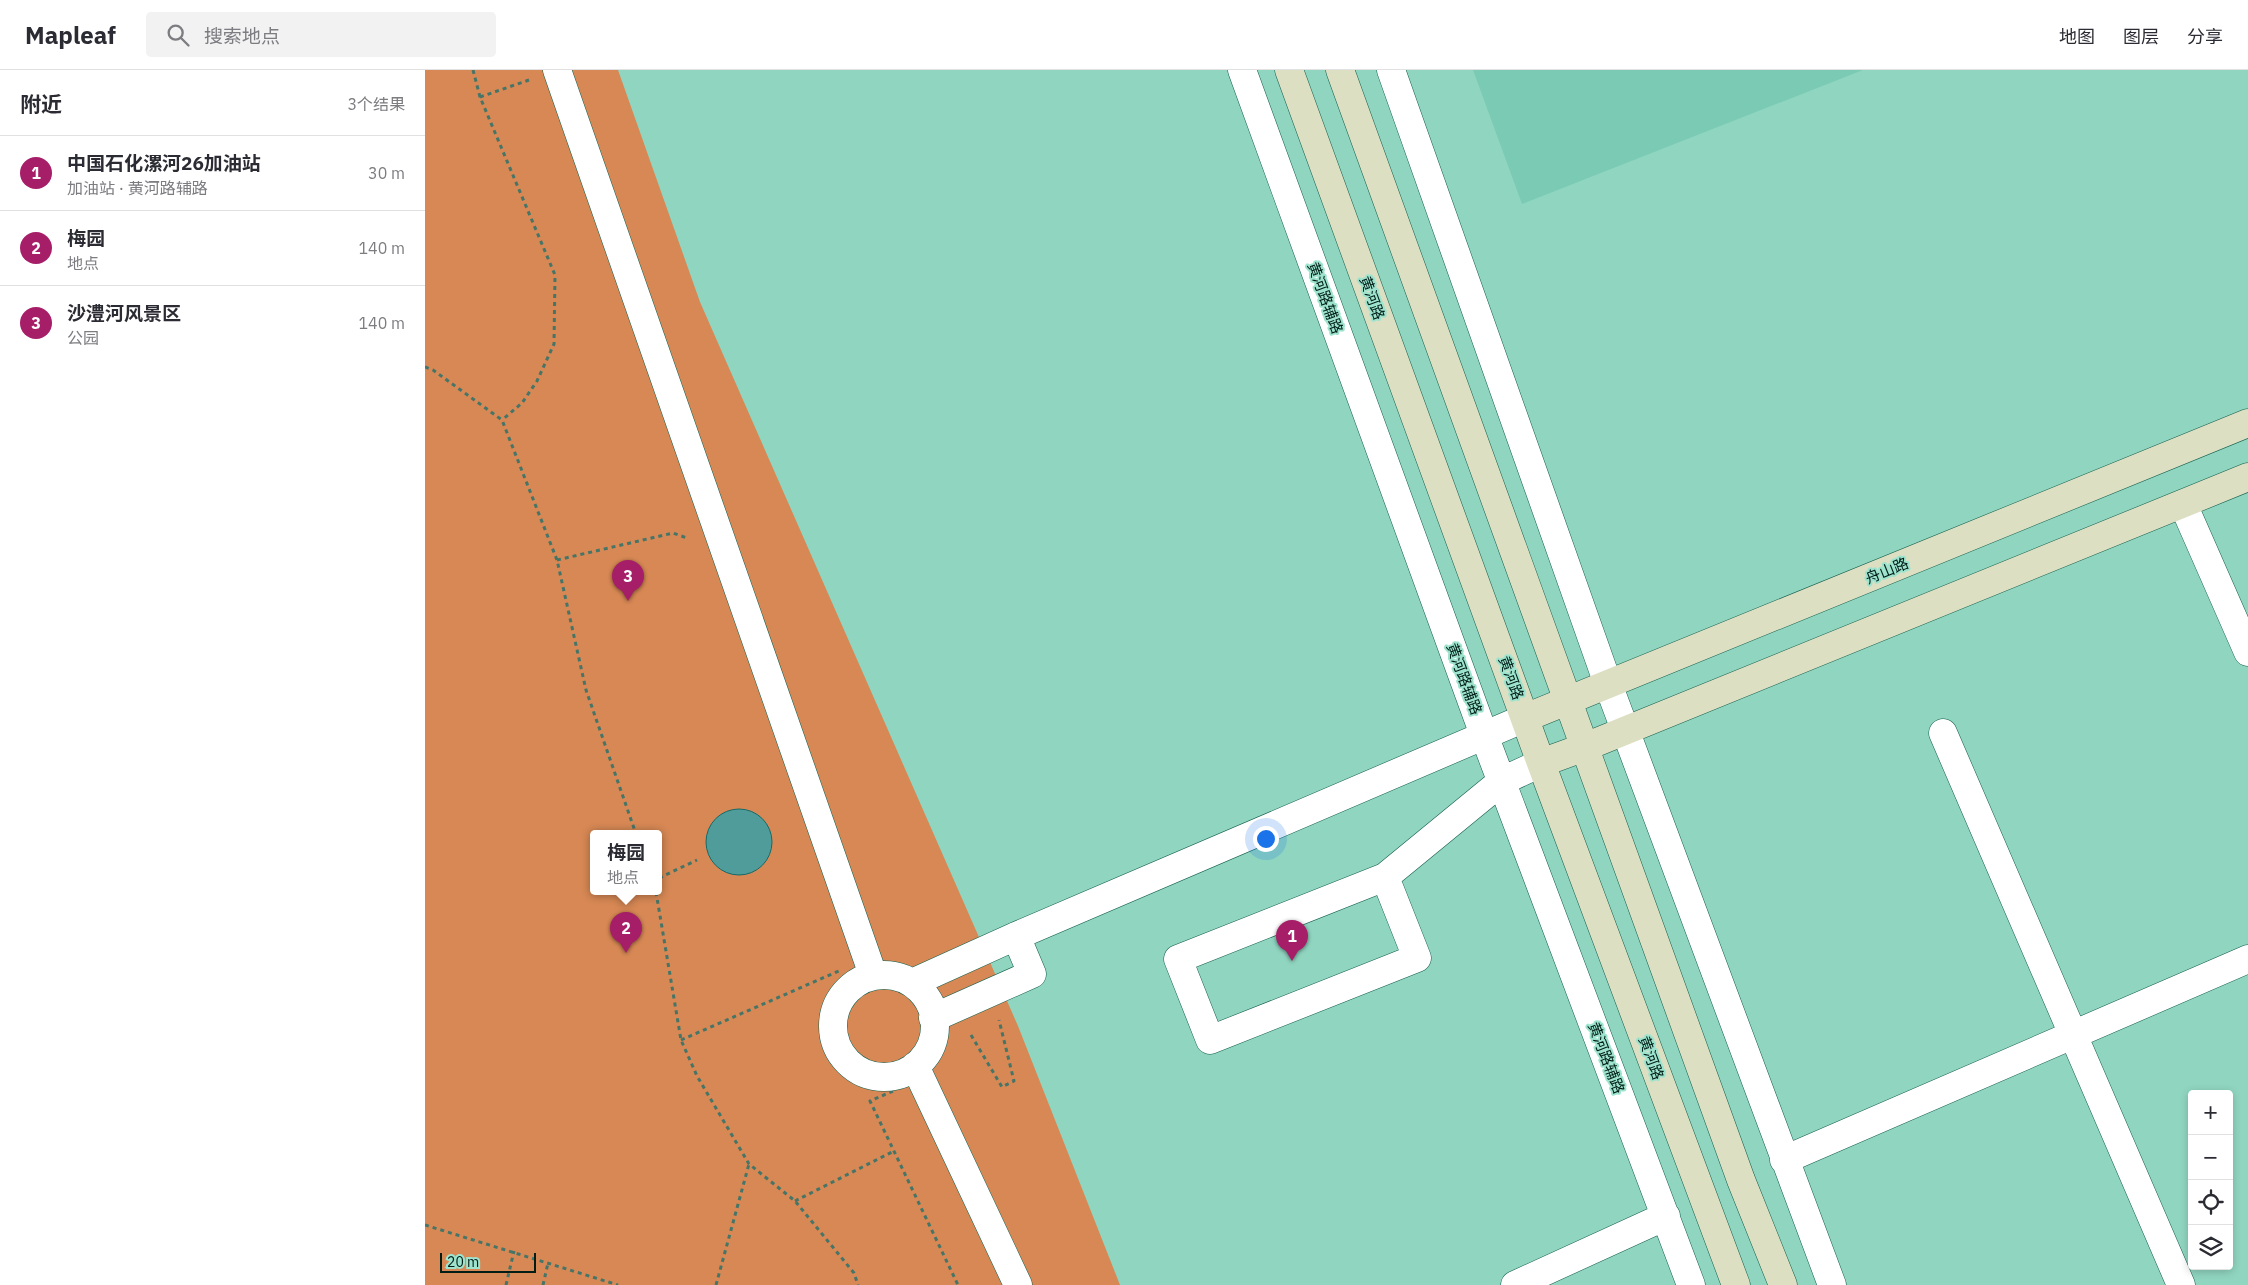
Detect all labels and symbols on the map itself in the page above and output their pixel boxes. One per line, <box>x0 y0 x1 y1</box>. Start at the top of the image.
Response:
street label: 黄河路辅路 <box>1304 259 1347 336</box>
street label: 黄河路 <box>1356 273 1389 322</box>
street label: 舟山路 <box>1862 553 1911 588</box>
pin: 3 <box>612 560 644 601</box>
street label: 黄河路辅路 <box>1443 640 1486 717</box>
street label: 黄河路 <box>1495 653 1528 702</box>
your location <box>1253 826 1279 852</box>
pin: 2 <box>610 912 642 953</box>
pin: 1 <box>1276 920 1308 961</box>
street label: 黄河路辅路 <box>1584 1019 1629 1096</box>
street label: 黄河路 <box>1635 1033 1668 1082</box>
scale bar <box>440 1250 536 1273</box>

